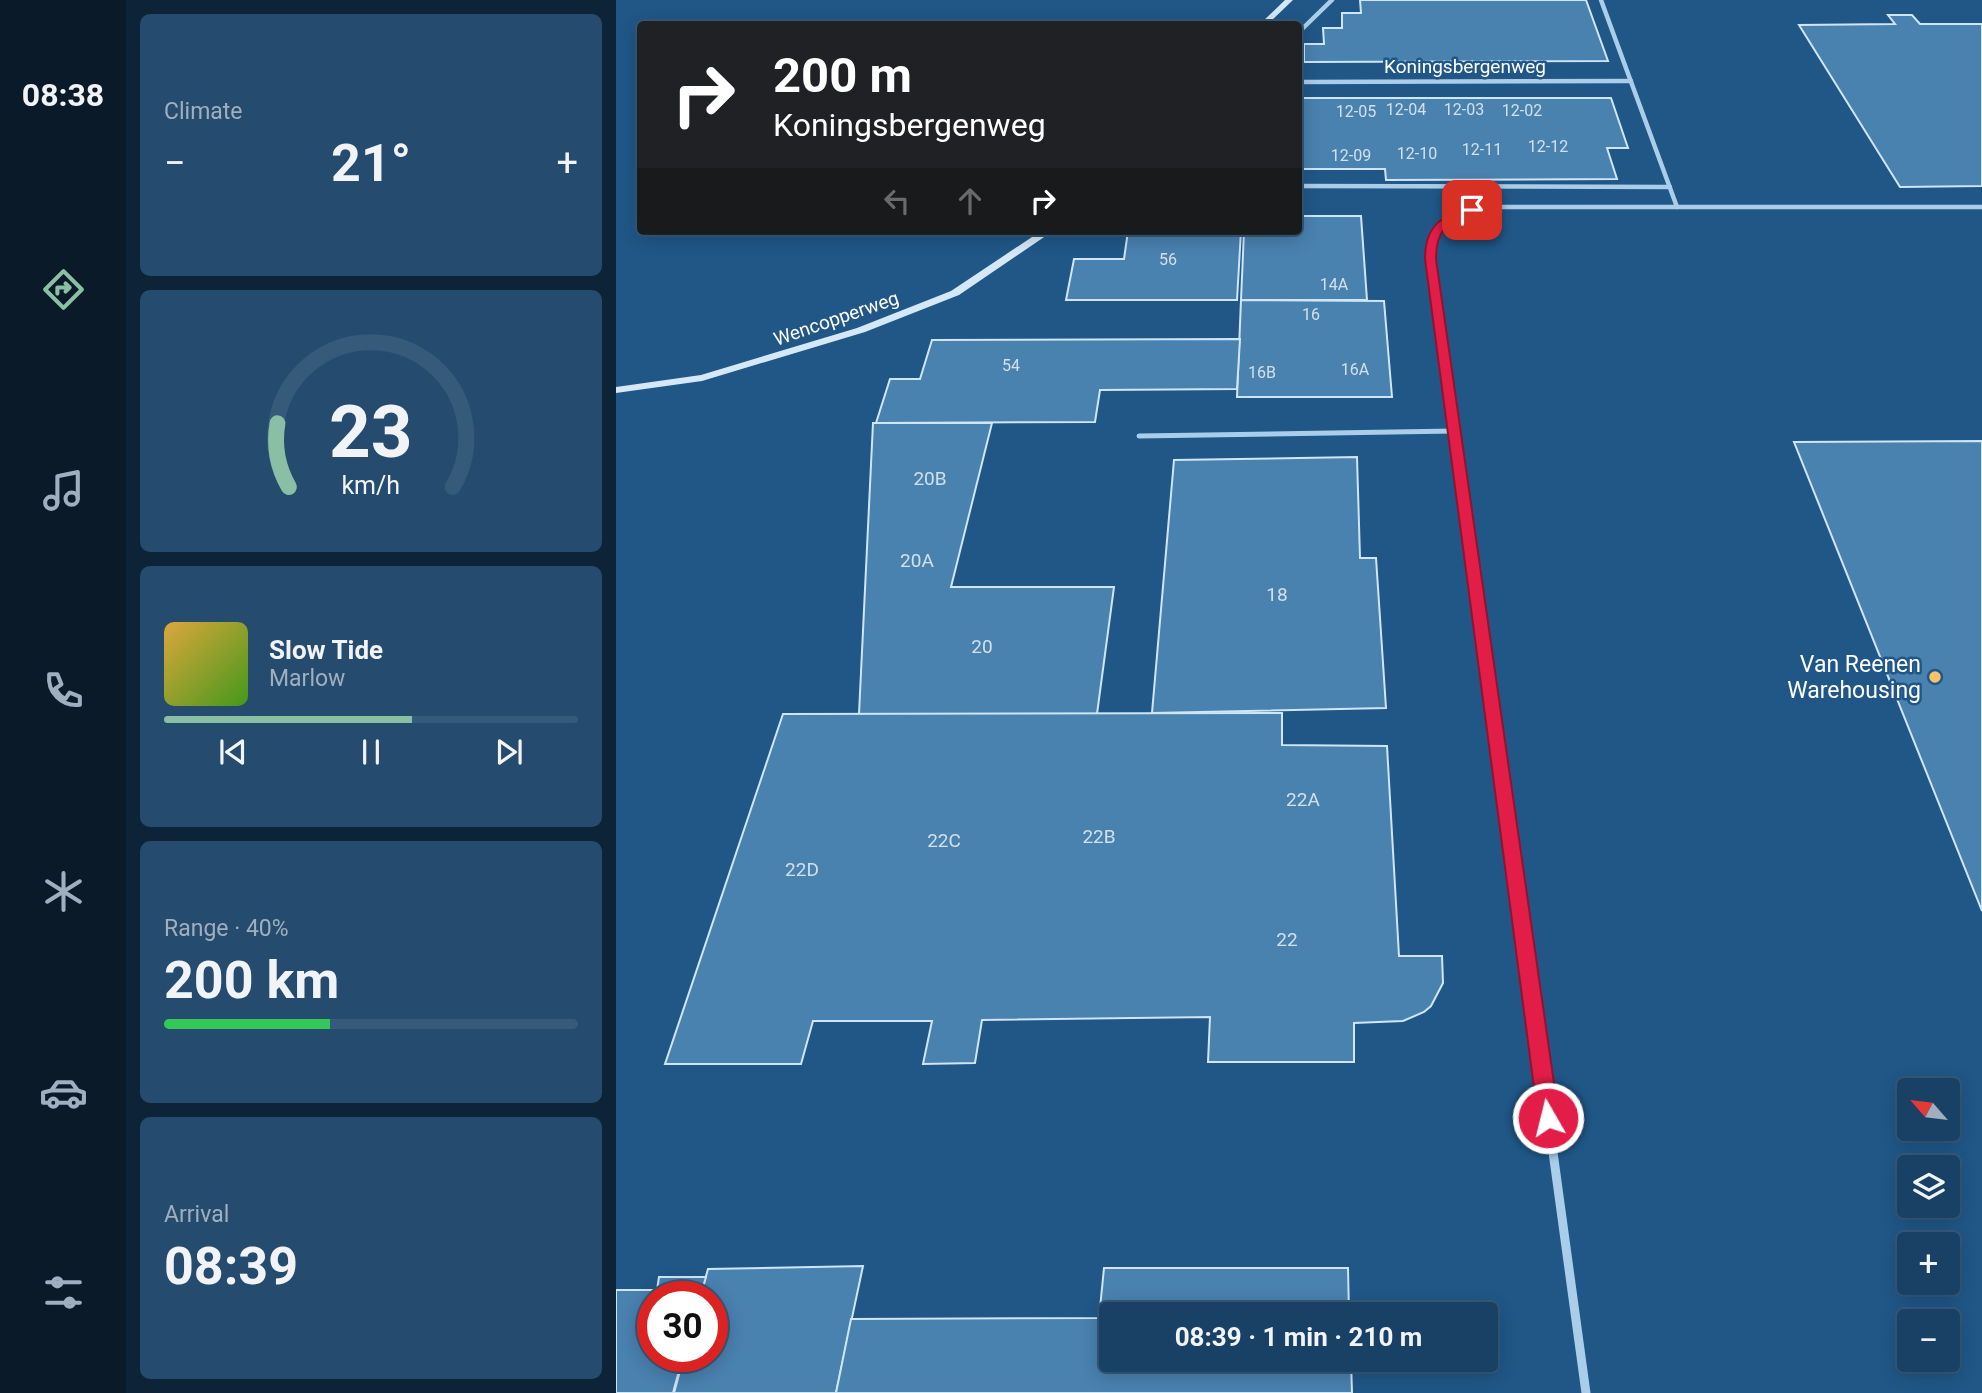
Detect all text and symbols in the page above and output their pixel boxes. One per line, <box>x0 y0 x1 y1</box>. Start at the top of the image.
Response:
text: 200 m <box>773 47 912 104</box>
icon: right <box>658 49 749 140</box>
street label: Koningsbergenweg <box>1384 55 1546 78</box>
text: 08:38 <box>22 76 104 114</box>
text: Climate <box>164 98 243 125</box>
house number: 12-04 <box>1386 100 1426 119</box>
house number: 12-03 <box>1444 100 1484 119</box>
house number: 12-02 <box>1502 101 1542 120</box>
house number: 12-05 <box>1336 102 1376 121</box>
text: Koningsbergenweg <box>773 106 1046 144</box>
text: 21° <box>331 133 411 194</box>
house number: 12-12 <box>1528 137 1568 156</box>
house number: 12-11 <box>1462 140 1502 159</box>
text: − <box>164 141 186 185</box>
text: + <box>556 141 578 185</box>
house number: 12-10 <box>1397 144 1437 163</box>
house number: 12-09 <box>1331 146 1371 165</box>
pin <box>1442 180 1502 240</box>
icon: left <box>878 182 916 220</box>
icon: ahead <box>951 182 989 220</box>
icon: right <box>1024 182 1062 220</box>
icon: arrive <box>1453 191 1491 229</box>
house number: 56 <box>1159 250 1177 269</box>
icon: directions <box>39 265 88 314</box>
house number: 14A <box>1320 275 1349 294</box>
street label: Wencopperweg <box>771 286 902 351</box>
house number: 16 <box>1302 305 1320 324</box>
house number: 54 <box>1002 356 1020 375</box>
house number: 16A <box>1341 360 1370 379</box>
house number: 16B <box>1248 363 1276 382</box>
text: 23 <box>329 389 413 475</box>
icon: music <box>39 466 88 515</box>
house number: 20B <box>913 467 947 490</box>
text: km/h <box>342 470 400 499</box>
house number: 20A <box>900 549 934 572</box>
house number: 18 <box>1266 583 1288 606</box>
text: Slow Tide <box>269 635 383 665</box>
house number: 20 <box>971 635 993 658</box>
place label: Van Reenen Warehousing <box>1787 651 1921 704</box>
text: Marlow <box>269 665 345 692</box>
icon: phone <box>39 666 88 715</box>
marker: Van Reenen Warehousing <box>1927 669 1943 685</box>
icon: previous <box>214 733 252 771</box>
icon: pause <box>352 733 390 771</box>
icon: next <box>490 733 528 771</box>
house number: 22A <box>1286 788 1320 811</box>
house number: 22B <box>1082 825 1116 848</box>
house number: 22C <box>927 829 961 852</box>
house number: 22D <box>785 858 819 881</box>
icon: climate <box>39 867 88 916</box>
text: Range · 40% <box>164 915 289 942</box>
house number: 22 <box>1276 928 1298 951</box>
text: 200 km <box>164 950 339 1011</box>
icon: car <box>39 1068 88 1117</box>
north arrow <box>1897 1078 1960 1141</box>
map controls <box>1897 1078 1960 1372</box>
position arrow <box>1511 1081 1585 1155</box>
button: layers <box>1897 1155 1960 1218</box>
text: Arrival <box>164 1201 229 1228</box>
button: + <box>1897 1232 1960 1295</box>
text: 08:39 <box>164 1236 298 1297</box>
icon: filters <box>39 1268 88 1317</box>
speed limit sign: 30 <box>637 1281 728 1372</box>
button: − <box>1897 1309 1960 1372</box>
text: 08:39 · 1 min · 210 m <box>1175 1322 1422 1352</box>

